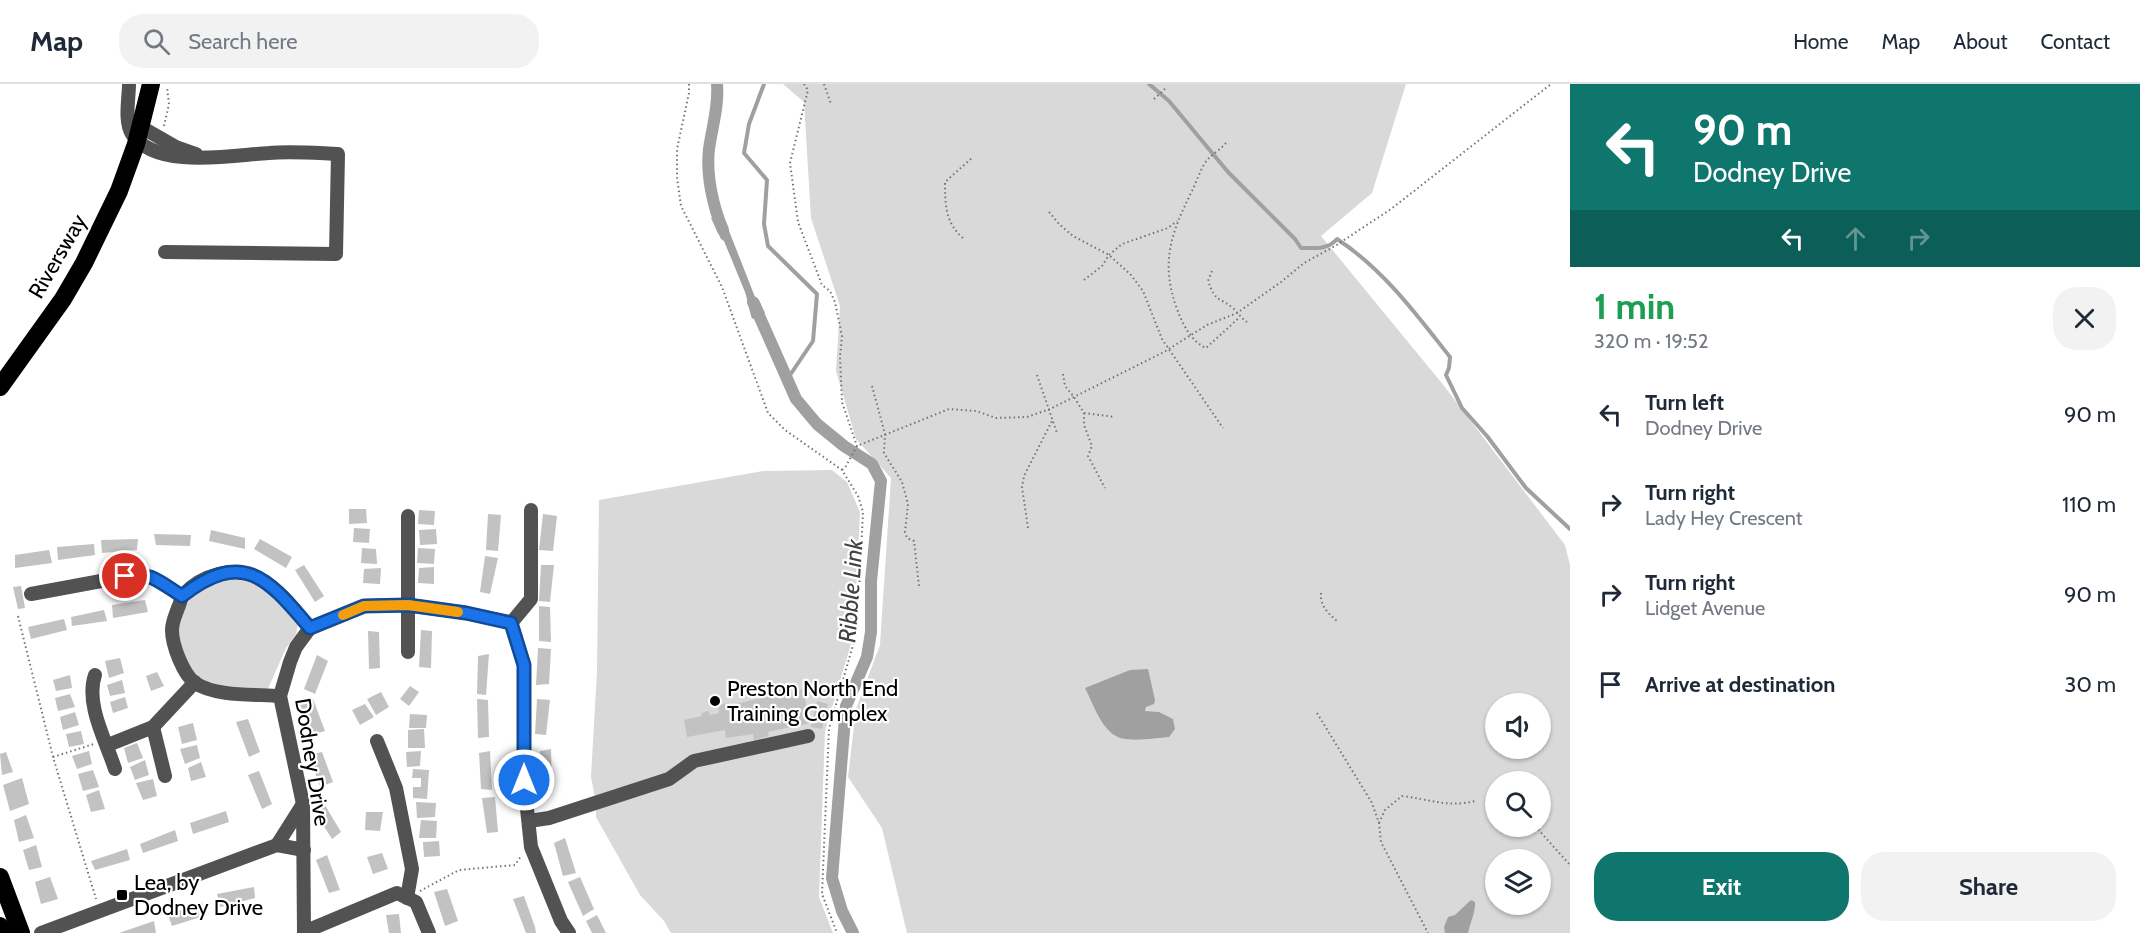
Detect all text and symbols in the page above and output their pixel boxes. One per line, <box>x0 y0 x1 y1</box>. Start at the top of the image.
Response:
search box <box>119 14 539 68</box>
text: Map <box>30 24 83 58</box>
icon: search <box>140 25 173 58</box>
text: Search here <box>188 28 297 55</box>
text: Home <box>1793 29 1849 54</box>
text: Map <box>1882 29 1920 54</box>
text: About <box>1953 29 2007 54</box>
text: Contact <box>2040 29 2110 54</box>
text: 90 m <box>1693 104 1792 156</box>
icon: left <box>1594 108 1672 186</box>
text: Dodney Drive <box>1693 156 1851 189</box>
street label: Riversway <box>23 209 92 303</box>
icon: left <box>1776 222 1809 255</box>
icon: ahead <box>1839 222 1872 255</box>
icon: right <box>1902 222 1935 255</box>
text: 1 min <box>1594 284 1675 328</box>
button: close <box>2053 287 2116 350</box>
text: 320 m · 19:52 <box>1594 329 1708 353</box>
text: Turn left <box>1645 389 1724 416</box>
icon: left <box>1594 398 1627 431</box>
text: 90 m <box>2064 401 2116 428</box>
text: Dodney Drive <box>1645 416 1762 440</box>
text: Turn right <box>1645 479 1735 506</box>
icon: right <box>1594 488 1627 521</box>
text: 110 m <box>2062 491 2116 518</box>
text: Lady Hey Crescent <box>1645 506 1803 530</box>
water label: Ribble Link <box>832 537 869 644</box>
pin <box>99 550 150 601</box>
icon: arrive <box>108 559 141 592</box>
text: Turn right <box>1645 569 1735 596</box>
icon: right <box>1594 578 1627 611</box>
text: 90 m <box>2064 581 2116 608</box>
text: Lidget Avenue <box>1645 596 1765 620</box>
icon: arrive <box>1594 668 1627 701</box>
text: Arrive at destination <box>1645 671 1835 698</box>
text: 30 m <box>2064 671 2116 698</box>
place label: Preston North End Training Complex <box>727 675 898 727</box>
map controls <box>1485 693 1551 915</box>
button: sound <box>1485 693 1551 759</box>
marker: Preston North End Training Complex <box>708 694 722 708</box>
street label: Dodney Drive <box>289 696 336 828</box>
position arrow <box>492 748 556 812</box>
button: search <box>1485 771 1551 837</box>
button: layers <box>1485 849 1551 915</box>
button: Exit <box>1594 852 1849 921</box>
button: Share <box>1861 852 2116 921</box>
place label: Lea, by Dodney Drive <box>134 869 263 921</box>
marker: Lea, by Dodney Drive <box>115 888 129 902</box>

